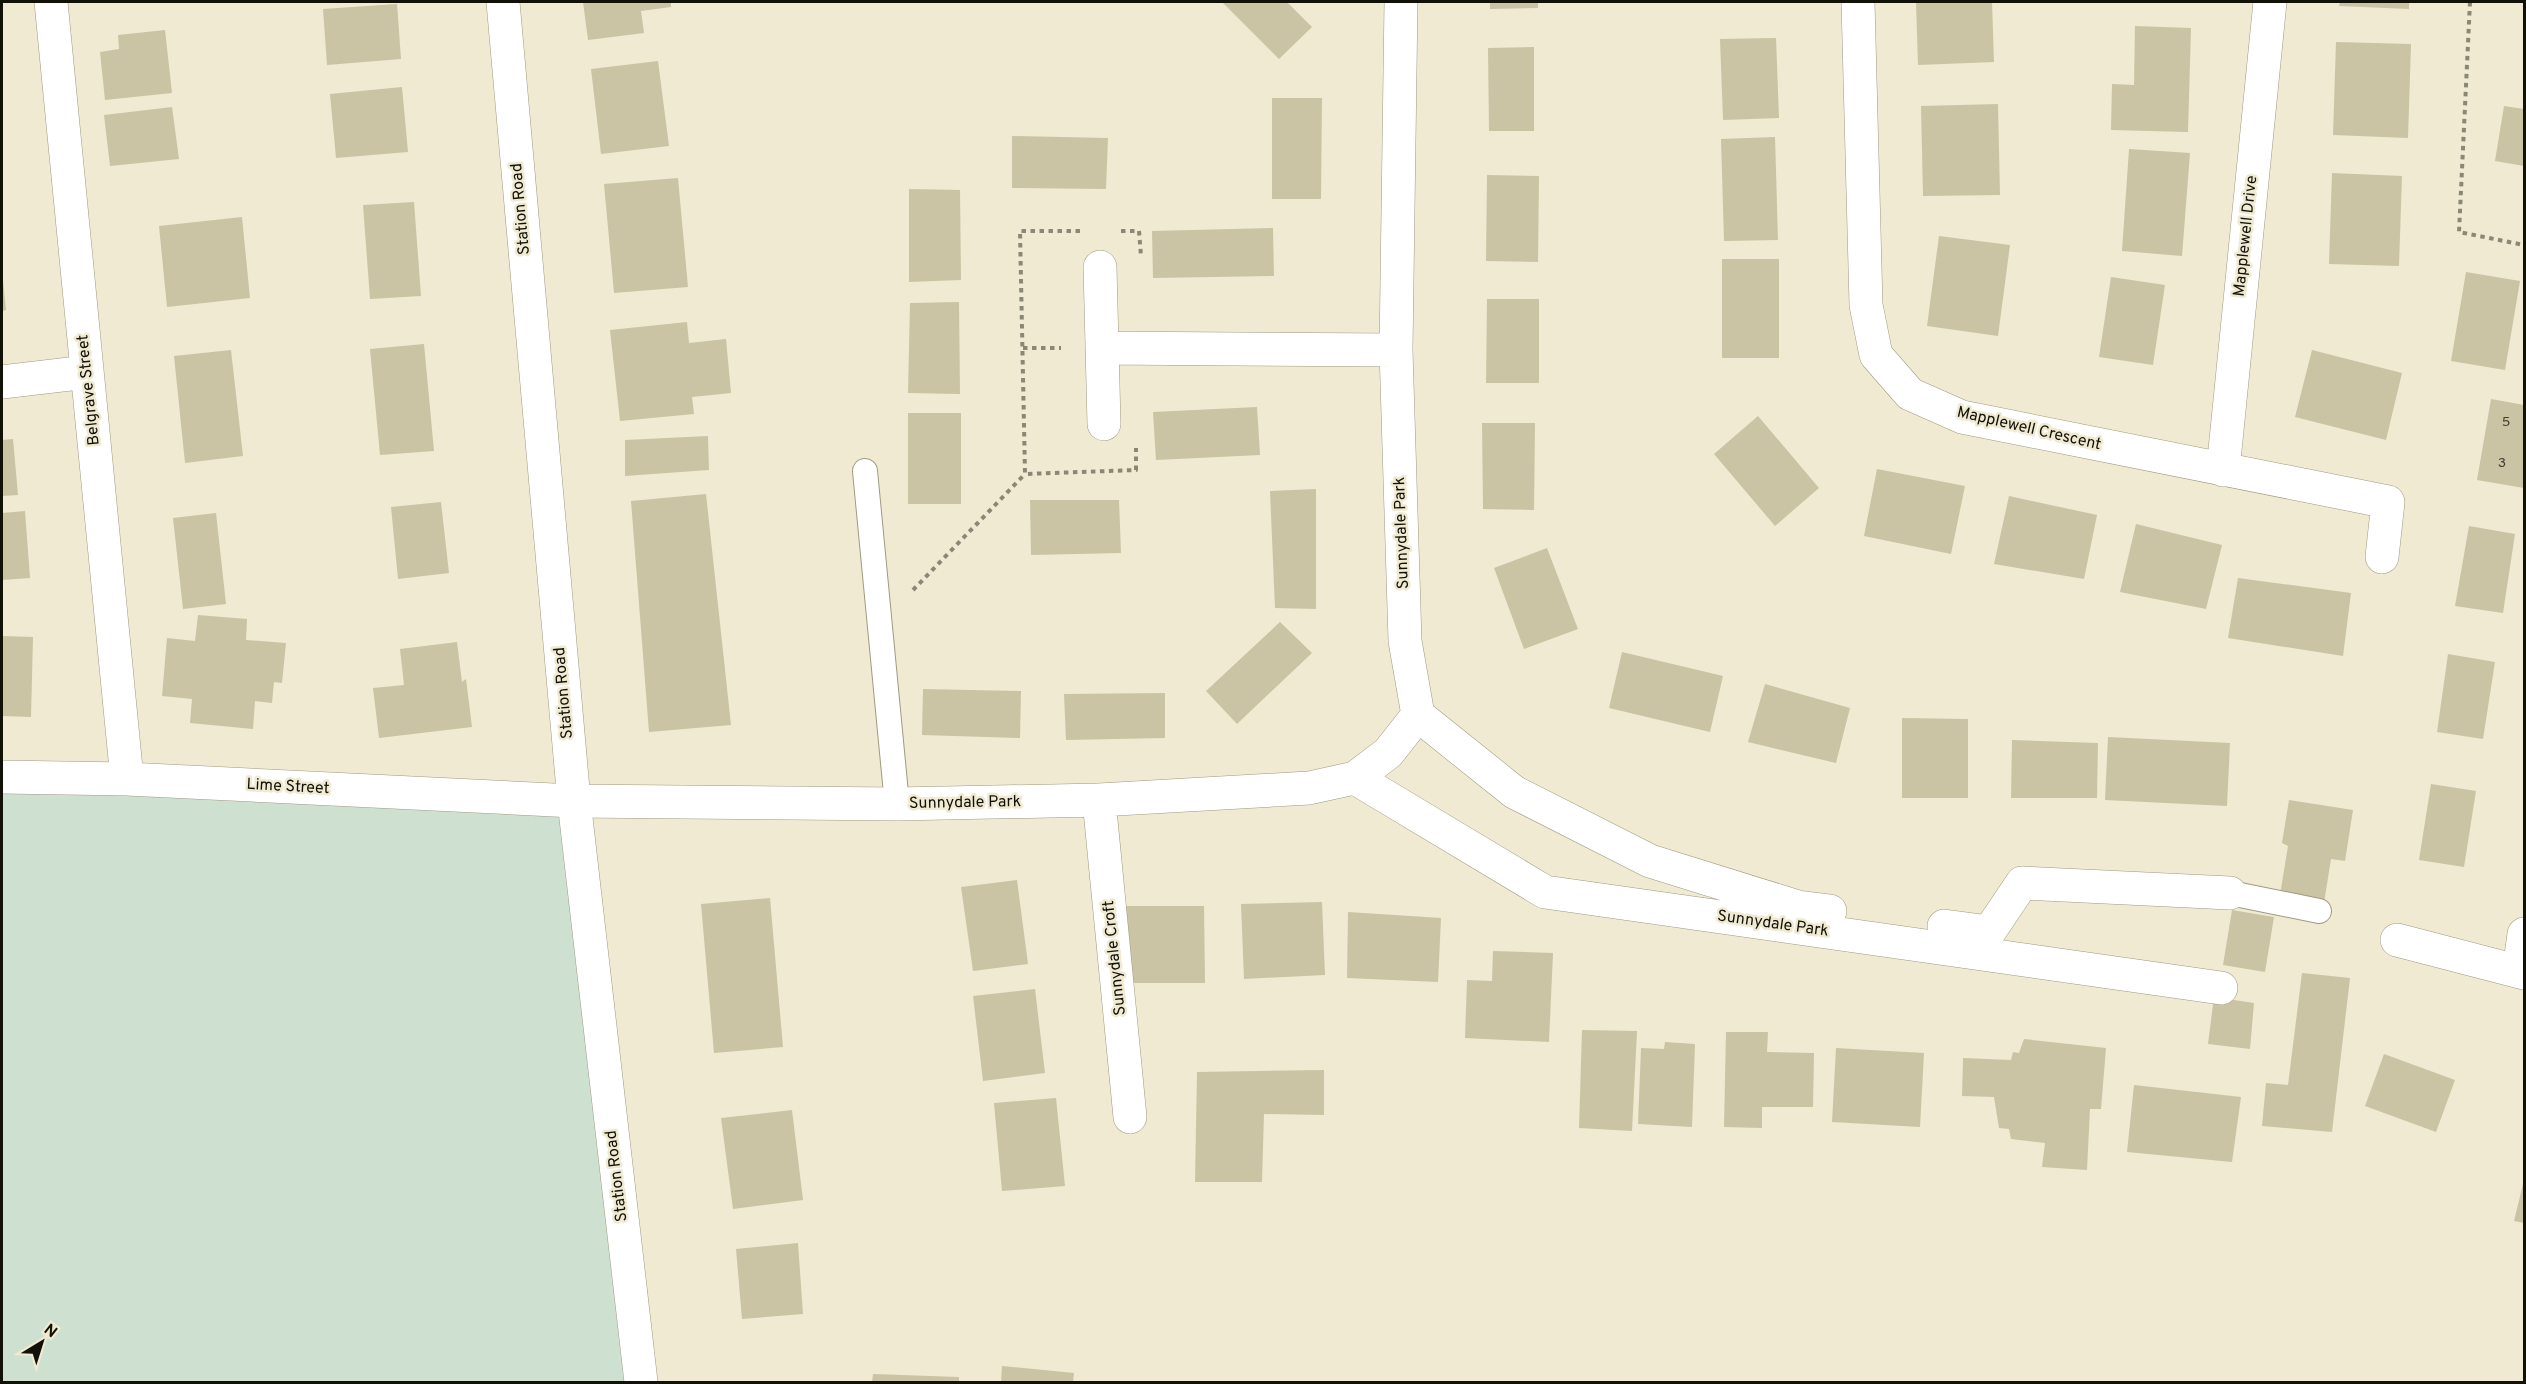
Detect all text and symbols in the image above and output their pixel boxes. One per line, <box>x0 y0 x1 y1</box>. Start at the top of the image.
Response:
street label: Station Road <box>507 162 535 256</box>
street label: Mapplewell Drive <box>2230 174 2262 298</box>
street label: Belgrave Street <box>73 334 105 446</box>
street label: Mapplewell Crescent <box>1955 403 2103 455</box>
house number: 5 <box>2502 414 2510 431</box>
house number: 3 <box>2498 455 2506 472</box>
street label: Sunnydale Park <box>1390 477 1414 589</box>
street label: Station Road <box>550 646 578 740</box>
street label: Lime Street <box>246 775 330 799</box>
street label: Sunnydale Park <box>909 792 1021 814</box>
street label: Sunnydale Croft <box>1099 899 1131 1017</box>
street label: Sunnydale Park <box>1716 906 1830 942</box>
street label: Station Road <box>601 1129 633 1223</box>
north arrow <box>12 1312 72 1372</box>
text: N <box>39 1320 61 1343</box>

